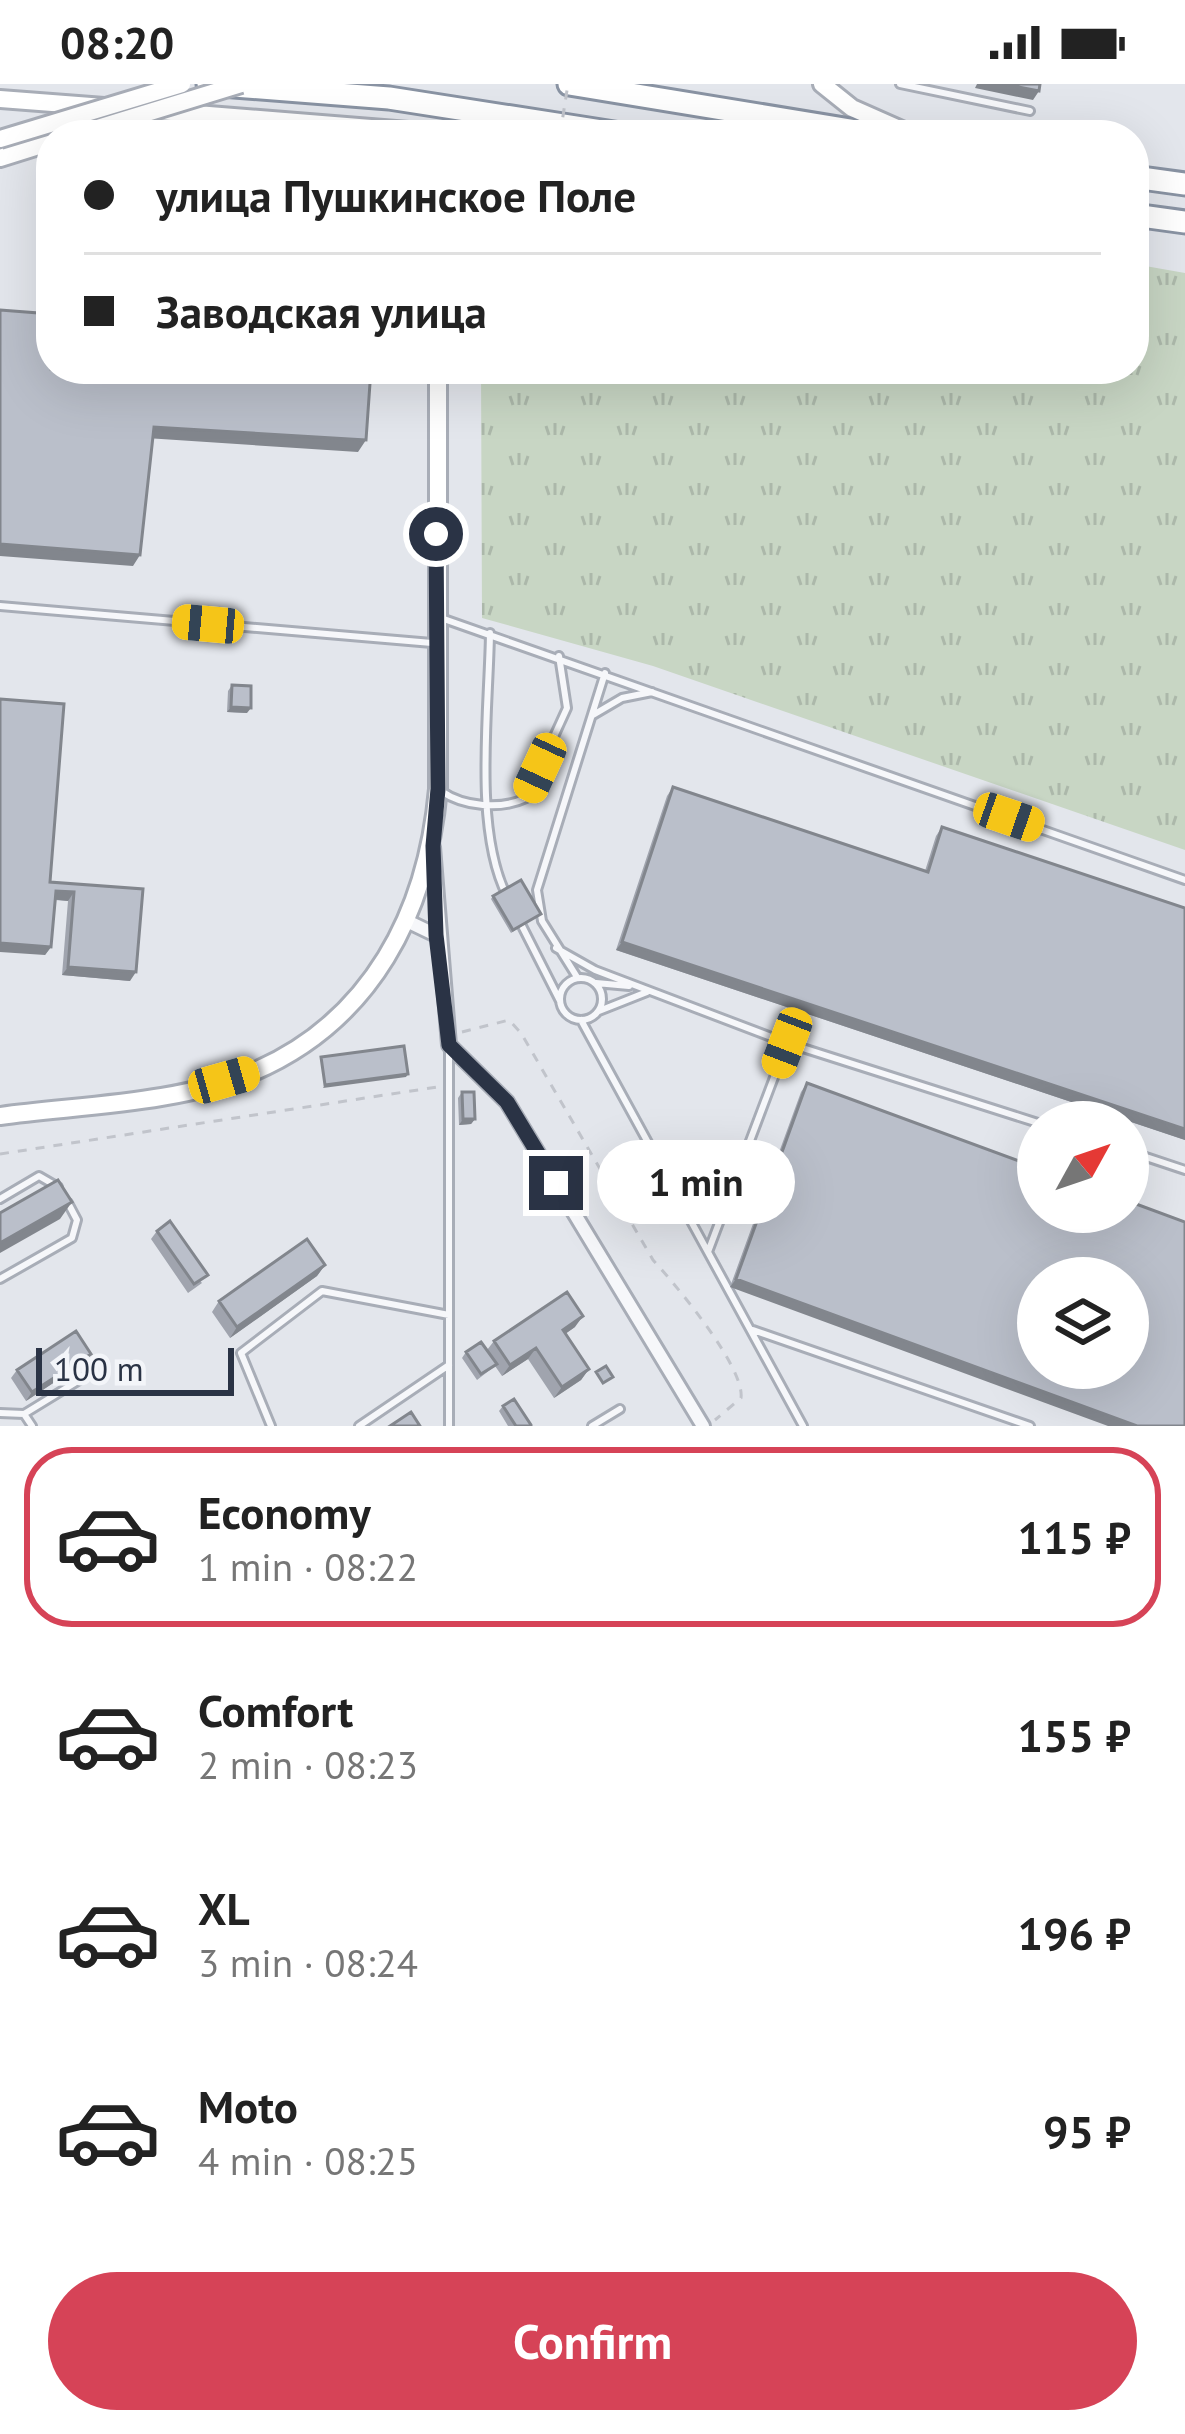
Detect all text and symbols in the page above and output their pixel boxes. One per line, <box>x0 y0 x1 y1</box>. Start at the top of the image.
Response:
text: 08:20 <box>60 13 174 71</box>
text: улица Пушкинское Поле <box>156 166 636 224</box>
text: Заводская улица <box>156 282 487 340</box>
route start <box>409 507 463 561</box>
car <box>171 603 245 645</box>
car <box>508 728 572 808</box>
car <box>969 788 1049 846</box>
car <box>757 1003 817 1083</box>
car <box>184 1053 264 1107</box>
north arrow <box>1017 1101 1149 1233</box>
map controls <box>1017 1101 1149 1389</box>
callout: 1 min <box>598 1141 796 1225</box>
route end <box>529 1156 583 1210</box>
text: 1 min <box>648 1156 744 1207</box>
button: layers <box>1017 1257 1149 1389</box>
scale bar <box>36 1342 234 1395</box>
text: 100 m <box>54 1347 144 1390</box>
icon: car <box>54 1483 162 1591</box>
text: Economy <box>198 1483 371 1541</box>
text: 115 ₽ <box>1018 1508 1131 1566</box>
text: 1 min · 08:22 <box>198 1541 418 1592</box>
icon: car <box>54 1681 162 1789</box>
text: Comfort <box>198 1681 353 1739</box>
text: 155 ₽ <box>1018 1706 1131 1764</box>
text: 2 min · 08:23 <box>198 1739 418 1790</box>
icon: car <box>54 1879 162 1987</box>
text: XL <box>198 1879 250 1937</box>
text: 196 ₽ <box>1018 1904 1131 1962</box>
text: 3 min · 08:24 <box>198 1937 418 1988</box>
icon: car <box>54 2077 162 2185</box>
text: Moto <box>198 2077 298 2135</box>
text: 95 ₽ <box>1043 2102 1131 2160</box>
text: 4 min · 08:25 <box>198 2135 418 2186</box>
button: Confirm <box>48 2272 1137 2410</box>

